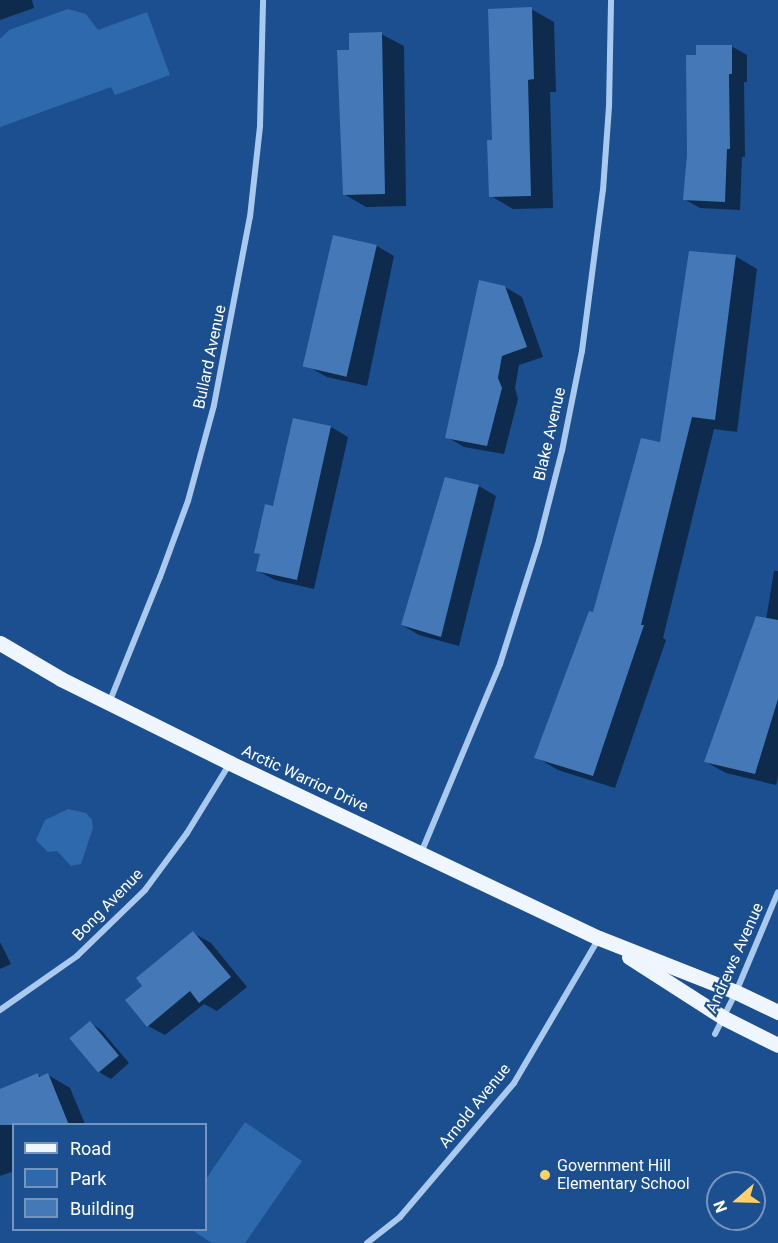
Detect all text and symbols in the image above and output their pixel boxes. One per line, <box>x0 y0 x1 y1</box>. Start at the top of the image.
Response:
street label: Bullard Avenue <box>190 303 230 411</box>
street label: Blake Avenue <box>530 385 570 483</box>
street label: Arctic Warrior Drive <box>239 741 371 817</box>
street label: Bong Avenue <box>69 865 147 945</box>
street label: Andrews Avenue <box>702 900 768 1016</box>
street label: Arnold Avenue <box>435 1060 515 1152</box>
legend <box>12 1123 207 1231</box>
text: Road <box>70 1138 111 1159</box>
place label: Government Hill Elementary School <box>557 1156 690 1194</box>
text: Park <box>70 1168 106 1189</box>
marker: Government Hill Elementary School <box>538 1168 552 1182</box>
north arrow <box>706 1171 766 1231</box>
text: Building <box>70 1198 134 1219</box>
text: N <box>710 1198 731 1215</box>

